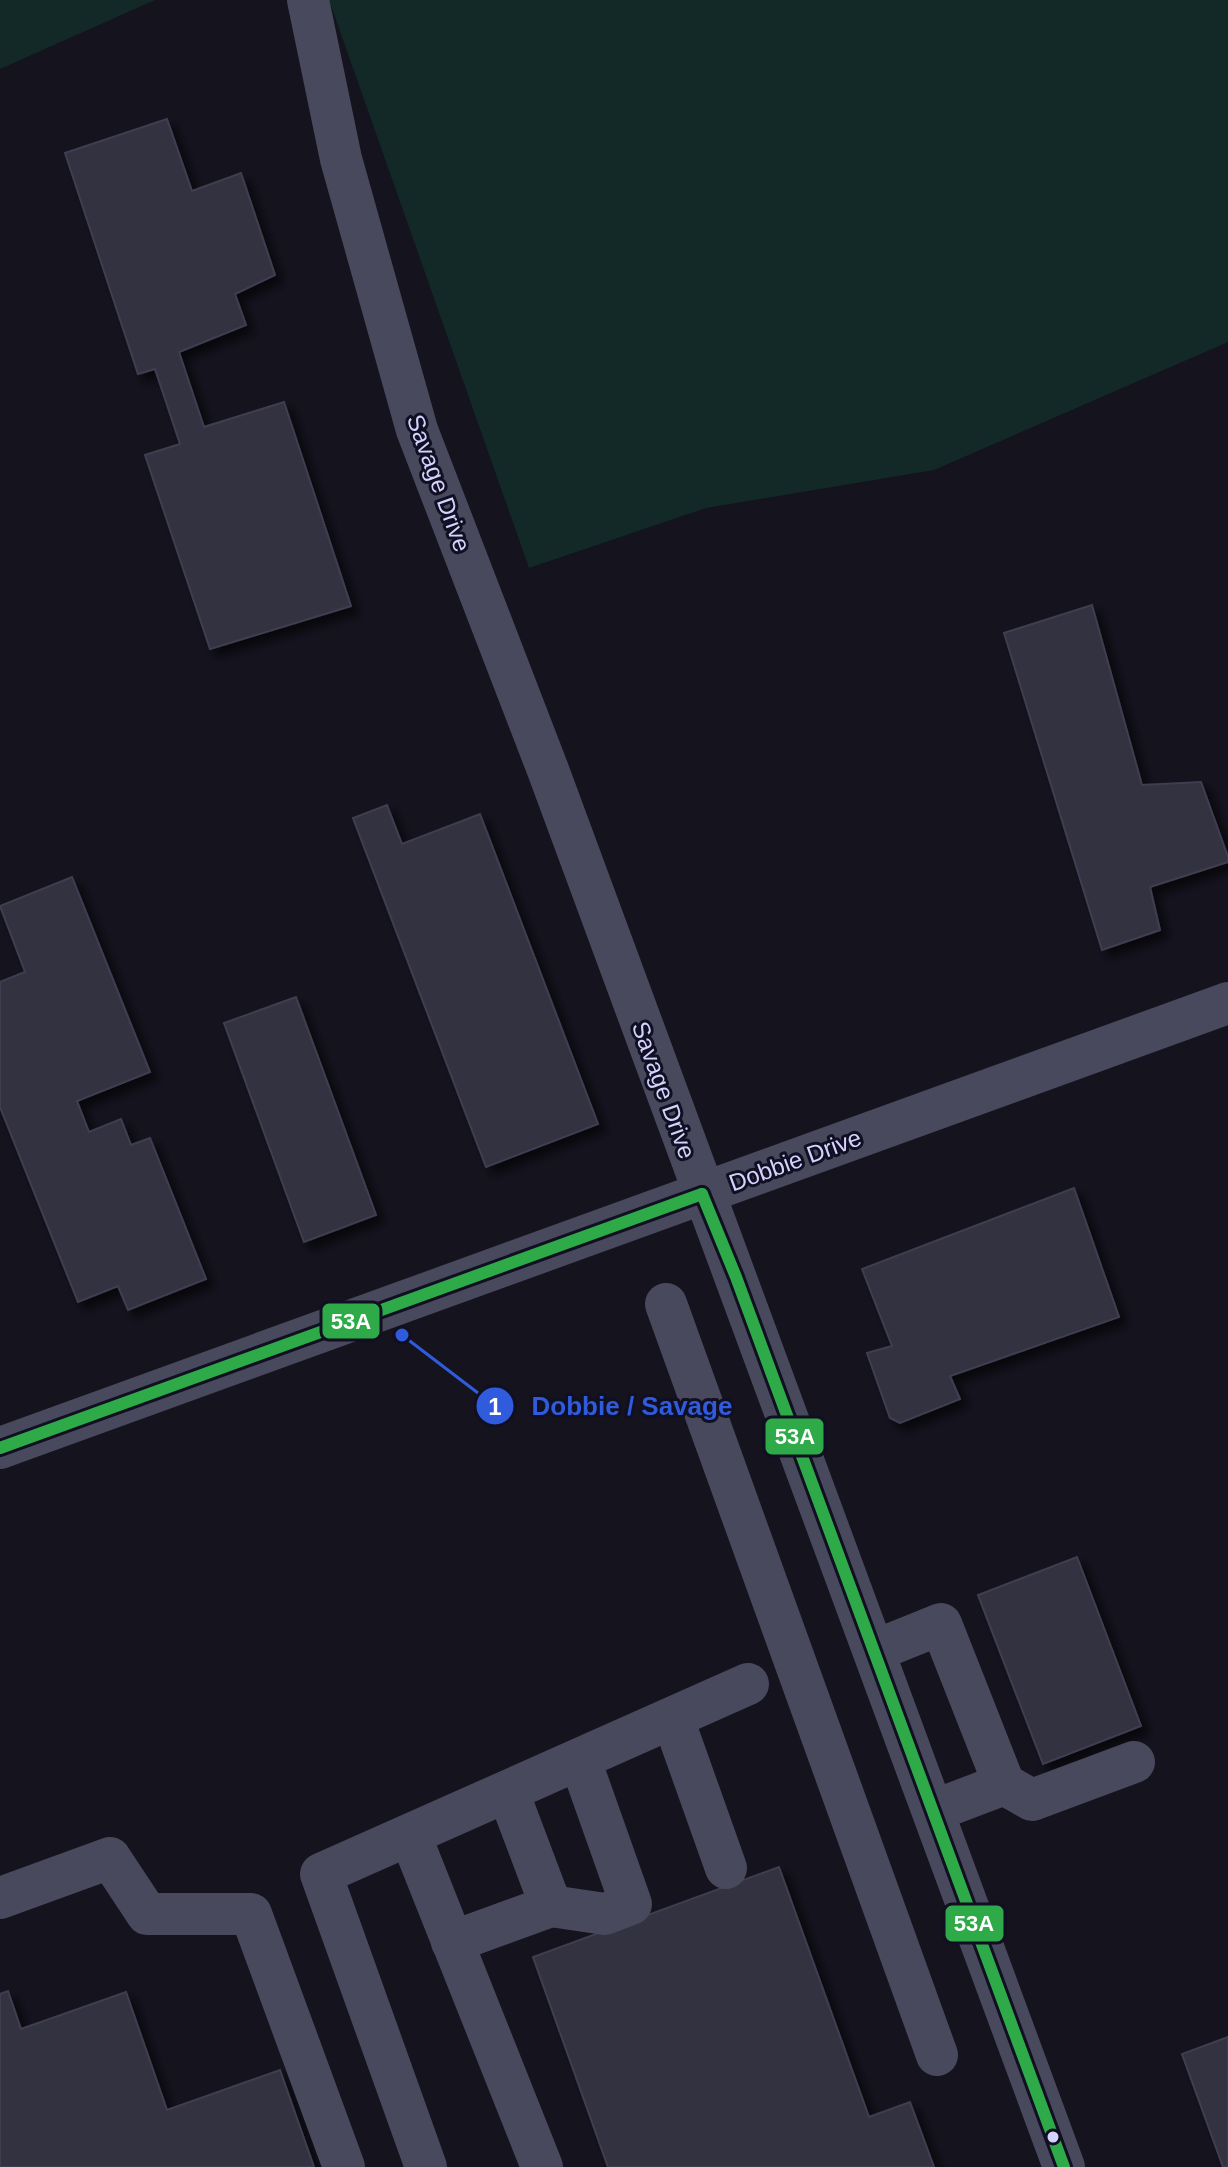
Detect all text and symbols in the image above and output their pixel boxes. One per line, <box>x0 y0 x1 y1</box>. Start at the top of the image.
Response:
street label: Savage Drive <box>402 411 476 555</box>
street label: Savage Drive <box>627 1018 701 1162</box>
street label: Dobbie Drive <box>725 1124 865 1196</box>
line badge: 53A <box>321 1302 381 1340</box>
text: 53A <box>331 1309 371 1334</box>
callout: Dobbie / Savage <box>475 1381 748 1431</box>
text: Dobbie / Savage <box>532 1391 732 1421</box>
text: 1 <box>488 1393 502 1420</box>
line badge: 53A <box>764 1417 825 1456</box>
text: 53A <box>775 1424 815 1449</box>
line badge: 53A <box>944 1904 1005 1943</box>
text: 53A <box>954 1911 994 1936</box>
unlabelled marker <box>1045 2129 1061 2145</box>

